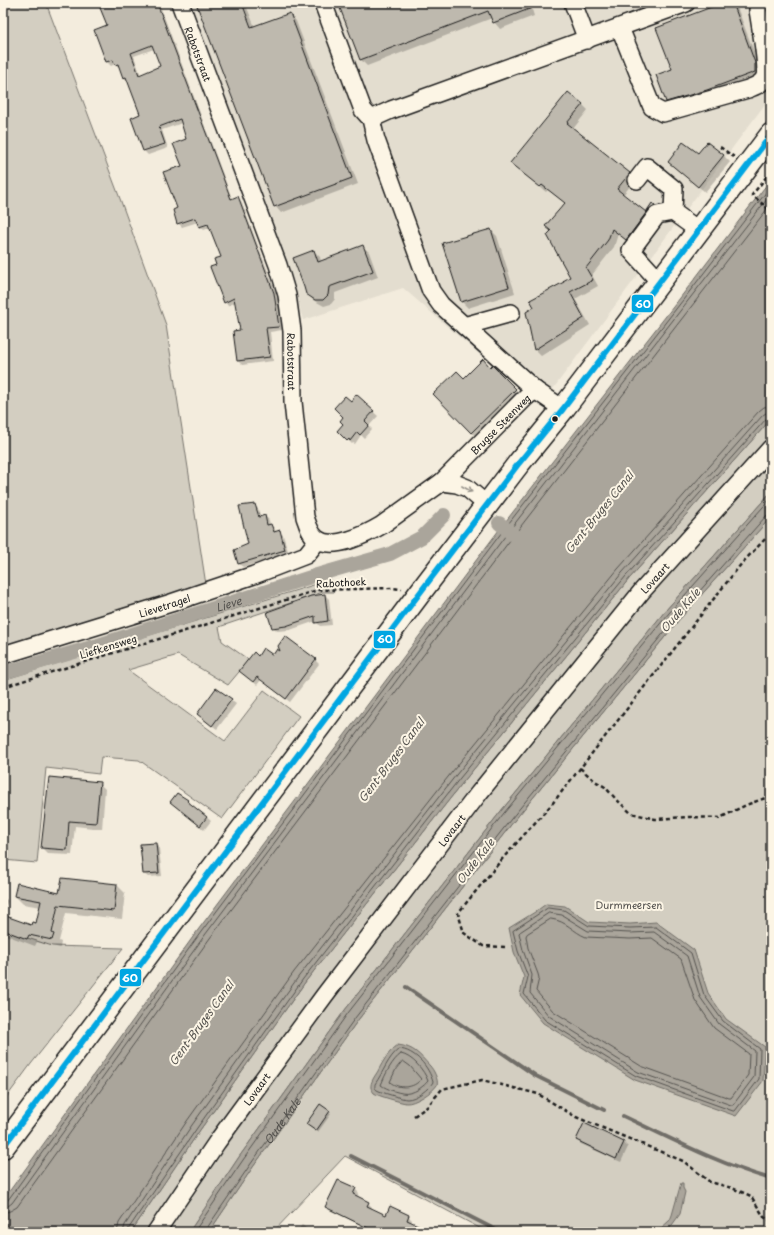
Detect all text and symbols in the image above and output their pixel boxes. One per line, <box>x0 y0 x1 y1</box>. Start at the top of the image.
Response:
street label: Rabotstraat <box>182 24 216 83</box>
line badge: 60 <box>631 294 654 313</box>
text: 60 <box>635 295 651 312</box>
street label: Rabotstraat <box>285 333 300 391</box>
street label: Brugse Steenweg <box>466 389 533 457</box>
unlabelled marker <box>550 414 560 424</box>
water label: Gent-Bruges Canal <box>561 466 639 557</box>
one-way arrow <box>461 486 473 493</box>
street label: Lovaart <box>636 559 672 596</box>
street label: Rabothoek <box>315 573 367 591</box>
water label: Oude Kale <box>656 583 705 636</box>
street label: Lievetragel <box>137 590 192 620</box>
water label: Lieve <box>213 591 245 615</box>
street label: Liefkensweg <box>78 630 138 662</box>
line badge: 60 <box>373 630 396 649</box>
text: 60 <box>377 630 393 647</box>
water label: Gent-Bruges Canal <box>354 713 429 805</box>
street label: Lovaart <box>434 810 468 849</box>
water label: Oude Kale <box>452 834 499 888</box>
park label: Durmmeersen <box>595 897 663 912</box>
line badge: 60 <box>119 968 142 987</box>
text: 60 <box>122 969 138 986</box>
water label: Gent-Bruges Canal <box>164 976 239 1069</box>
street label: Lovaart <box>239 1069 273 1108</box>
water label: Oude Kale <box>259 1093 305 1148</box>

